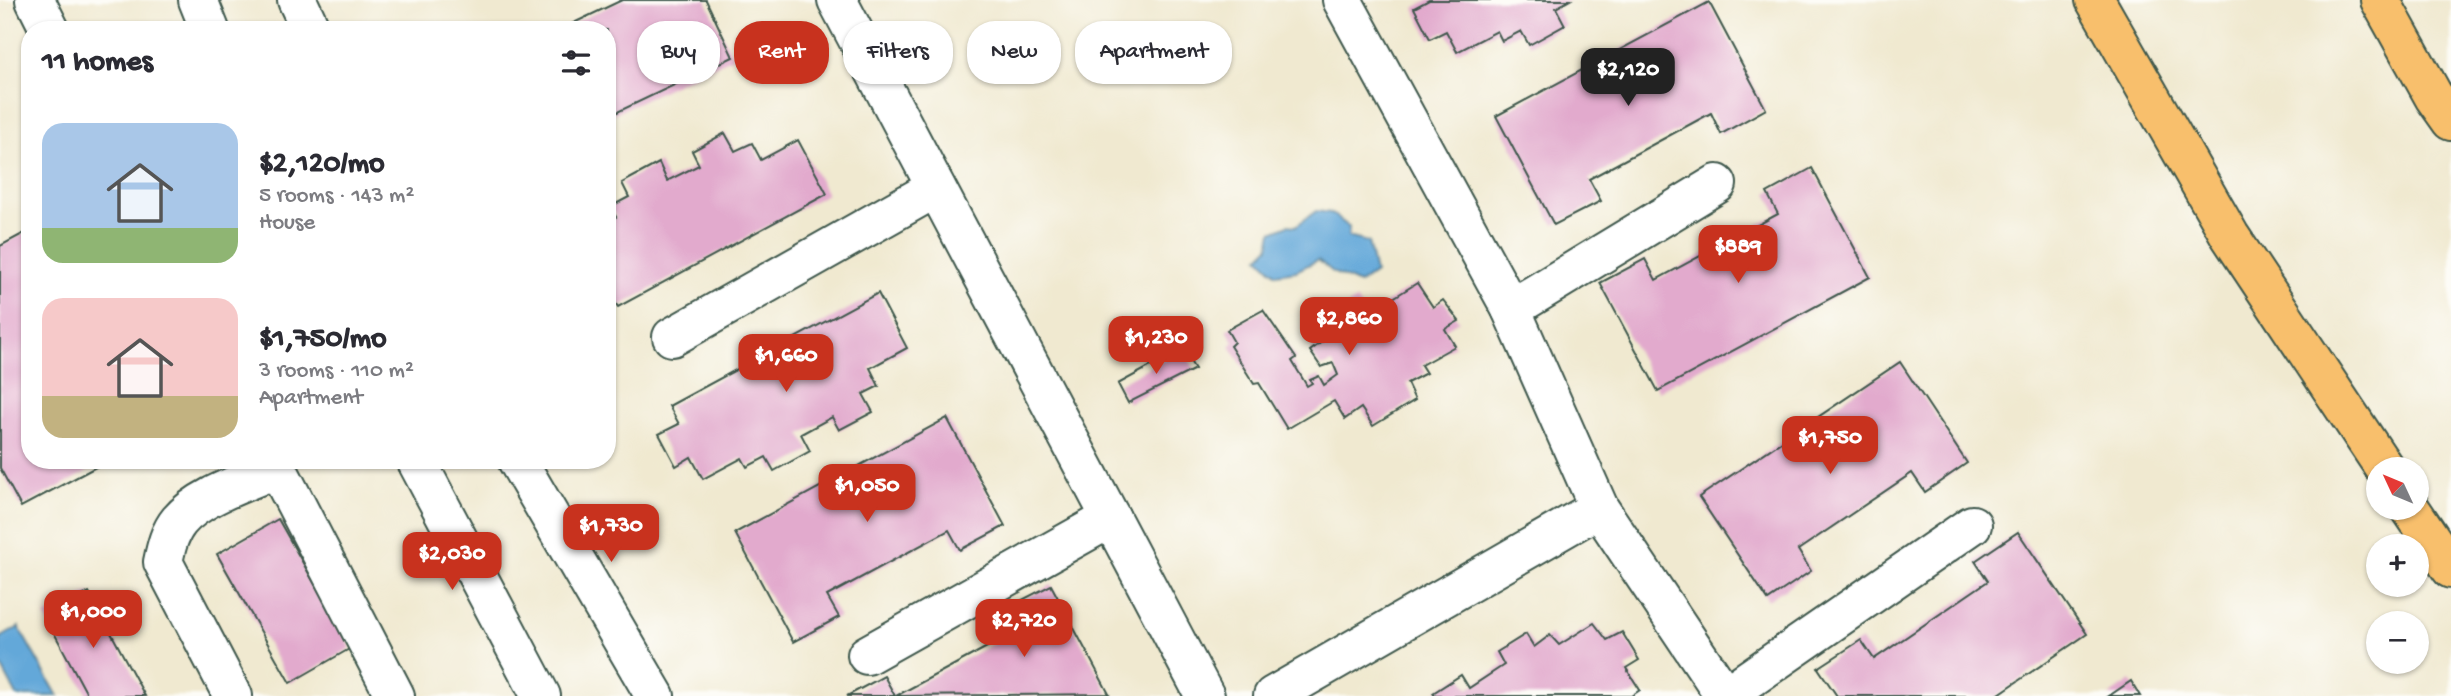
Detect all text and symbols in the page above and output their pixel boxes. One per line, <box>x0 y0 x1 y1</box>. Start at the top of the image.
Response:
chip: Buy <box>637 21 720 84</box>
chip: Rent <box>734 21 829 84</box>
chip: Filters <box>843 21 953 84</box>
chip: New <box>967 21 1061 84</box>
chip: Apartment <box>1075 21 1232 84</box>
icon: filters <box>557 44 595 82</box>
text: 11 homes <box>42 46 153 81</box>
pin: $2,120 <box>1571 48 1685 108</box>
text: $2,120 <box>1597 57 1659 84</box>
text: $2,120/mo <box>259 148 385 183</box>
icon: home <box>98 151 182 235</box>
text: 5 rooms · 143 m² <box>259 183 414 210</box>
text: House <box>259 210 315 237</box>
pin: $889 <box>1697 226 1779 285</box>
text: $889 <box>1714 234 1762 261</box>
pin: $2,860 <box>1292 298 1406 357</box>
text: $2,860 <box>1316 306 1382 333</box>
pin: $1,230 <box>1099 316 1213 376</box>
text: $1,750/mo <box>259 323 387 358</box>
text: $1,230 <box>1124 325 1188 352</box>
icon: home <box>98 326 182 410</box>
pin: $1,660 <box>729 334 843 394</box>
text: $1,660 <box>754 343 818 370</box>
text: 3 rooms · 110 m² <box>259 358 414 385</box>
text: Apartment <box>259 385 363 412</box>
pin: $1,750 <box>1773 416 1887 476</box>
text: $1,750 <box>1798 425 1862 452</box>
north arrow <box>2366 457 2429 520</box>
map controls <box>2366 457 2429 674</box>
pin: $1,050 <box>810 464 924 524</box>
text: $1,050 <box>834 473 900 500</box>
pin: $1,730 <box>554 504 668 564</box>
text: $1,730 <box>579 513 643 540</box>
pin: $2,030 <box>395 532 509 592</box>
button: + <box>2366 534 2429 597</box>
text: $2,030 <box>419 541 485 568</box>
pin: $1,000 <box>36 590 150 650</box>
text: $1,000 <box>60 599 126 626</box>
pin: $2,720 <box>967 600 1081 659</box>
text: $2,720 <box>991 608 1057 635</box>
button: − <box>2366 611 2429 674</box>

